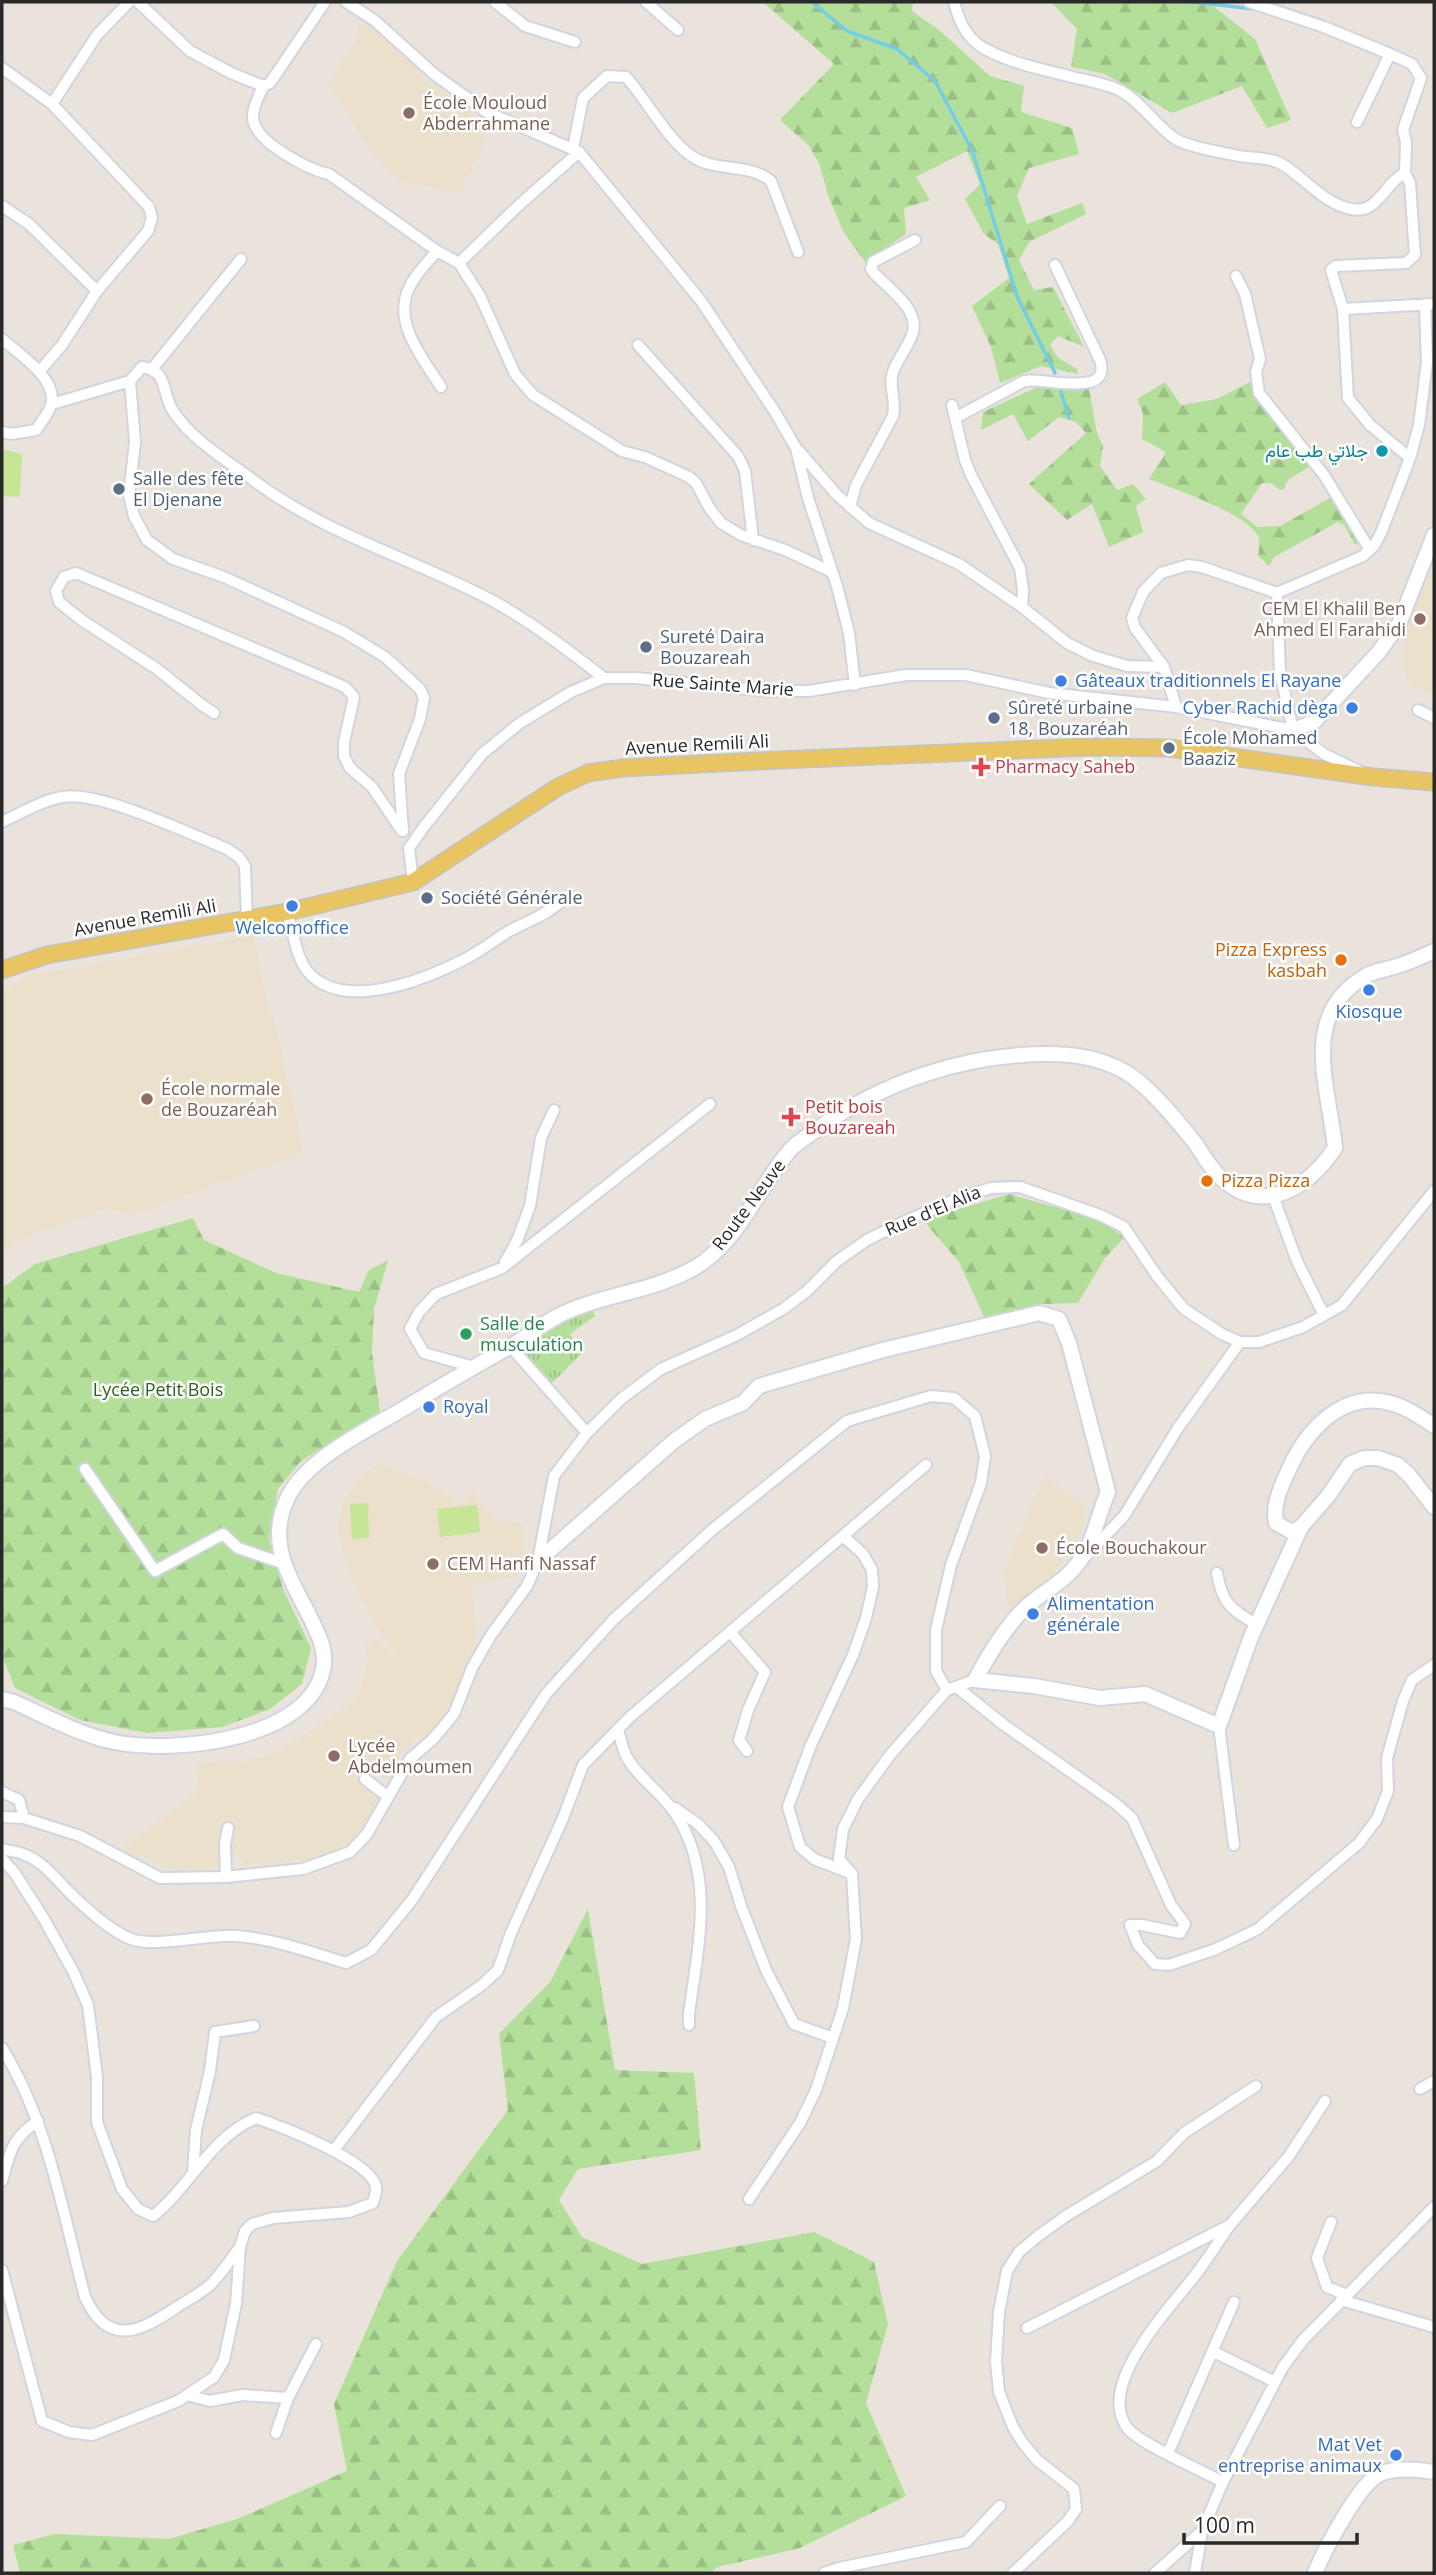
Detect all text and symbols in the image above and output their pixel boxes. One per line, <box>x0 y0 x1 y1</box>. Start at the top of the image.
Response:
place label: École Mouloud Abderrahmane <box>423 90 550 135</box>
marker: École Mouloud Abderrahmane <box>401 105 417 121</box>
place label: جلاتي طب عام <box>1265 438 1368 466</box>
marker: جلاتي طب عام <box>1374 443 1390 459</box>
place label: Salle des fête El Djenane <box>133 466 244 511</box>
marker: Salle des fête El Djenane <box>111 481 127 497</box>
place label: CEM El Khalil Ben Ahmed El Farahidi <box>1254 596 1406 641</box>
marker: CEM El Khalil Ben Ahmed El Farahidi <box>1412 611 1428 627</box>
place label: Sureté Daira Bouzareah <box>660 624 765 669</box>
marker: Sureté Daira Bouzareah <box>638 639 654 655</box>
street label: Rue Sainte Marie <box>652 667 795 701</box>
place label: Gâteaux traditionnels El Rayane <box>1075 668 1341 692</box>
marker: Gâteaux traditionnels El Rayane <box>1053 673 1069 689</box>
place label: Sûreté urbaine 18, Bouzaréah <box>1008 695 1133 740</box>
place label: Cyber Rachid dèga <box>1183 695 1338 719</box>
marker: Cyber Rachid dèga <box>1344 700 1360 716</box>
marker: Sûreté urbaine 18, Bouzaréah <box>986 710 1002 726</box>
place label: École Mohamed Baaziz <box>1183 725 1318 770</box>
street label: Avenue Remili Ali <box>624 728 769 760</box>
marker: École Mohamed Baaziz <box>1161 740 1177 756</box>
place label: Pharmacy Saheb <box>995 754 1135 778</box>
marker: Pharmacy Saheb <box>973 759 989 775</box>
place label: Société Générale <box>441 885 583 909</box>
marker: Société Générale <box>419 890 435 906</box>
street label: Avenue Remili Ali <box>72 893 218 941</box>
marker: Welcomoffice <box>284 898 300 914</box>
place label: Welcomoffice <box>235 915 349 939</box>
place label: Pizza Express kasbah <box>1215 937 1327 982</box>
marker: Pizza Express kasbah <box>1333 952 1349 968</box>
marker: Kiosque <box>1361 982 1377 998</box>
place label: Kiosque <box>1335 999 1403 1023</box>
place label: École normale de Bouzaréah <box>161 1076 280 1121</box>
marker: École normale de Bouzaréah <box>139 1091 155 1107</box>
place label: Petit bois Bouzareah <box>805 1094 895 1139</box>
marker: Petit bois Bouzareah <box>783 1109 799 1125</box>
street label: Route Neuve <box>706 1154 790 1255</box>
place label: Pizza Pizza <box>1221 1168 1310 1192</box>
marker: Pizza Pizza <box>1199 1173 1215 1189</box>
street label: Rue d'El Alia <box>881 1179 984 1241</box>
place label: Salle de musculation <box>480 1311 583 1356</box>
marker: Salle de musculation <box>458 1326 474 1342</box>
park label: Lycée Petit Bois <box>93 1377 223 1401</box>
place label: Royal <box>443 1394 489 1418</box>
marker: Royal <box>421 1399 437 1415</box>
place label: École Bouchakour <box>1056 1535 1207 1559</box>
marker: École Bouchakour <box>1034 1540 1050 1556</box>
place label: CEM Hanfi Nassaf <box>447 1551 597 1575</box>
marker: CEM Hanfi Nassaf <box>425 1556 441 1572</box>
place label: Alimentation générale <box>1047 1591 1155 1636</box>
marker: Alimentation générale <box>1025 1606 1041 1622</box>
place label: Lycée Abdelmoumen <box>348 1733 472 1778</box>
marker: Lycée Abdelmoumen <box>326 1748 342 1764</box>
place label: Mat Vet entreprise animaux <box>1218 2432 1383 2477</box>
marker: Mat Vet entreprise animaux <box>1388 2447 1404 2463</box>
scale bar <box>1184 2502 1357 2546</box>
text: 100 m <box>1194 2511 1255 2539</box>

